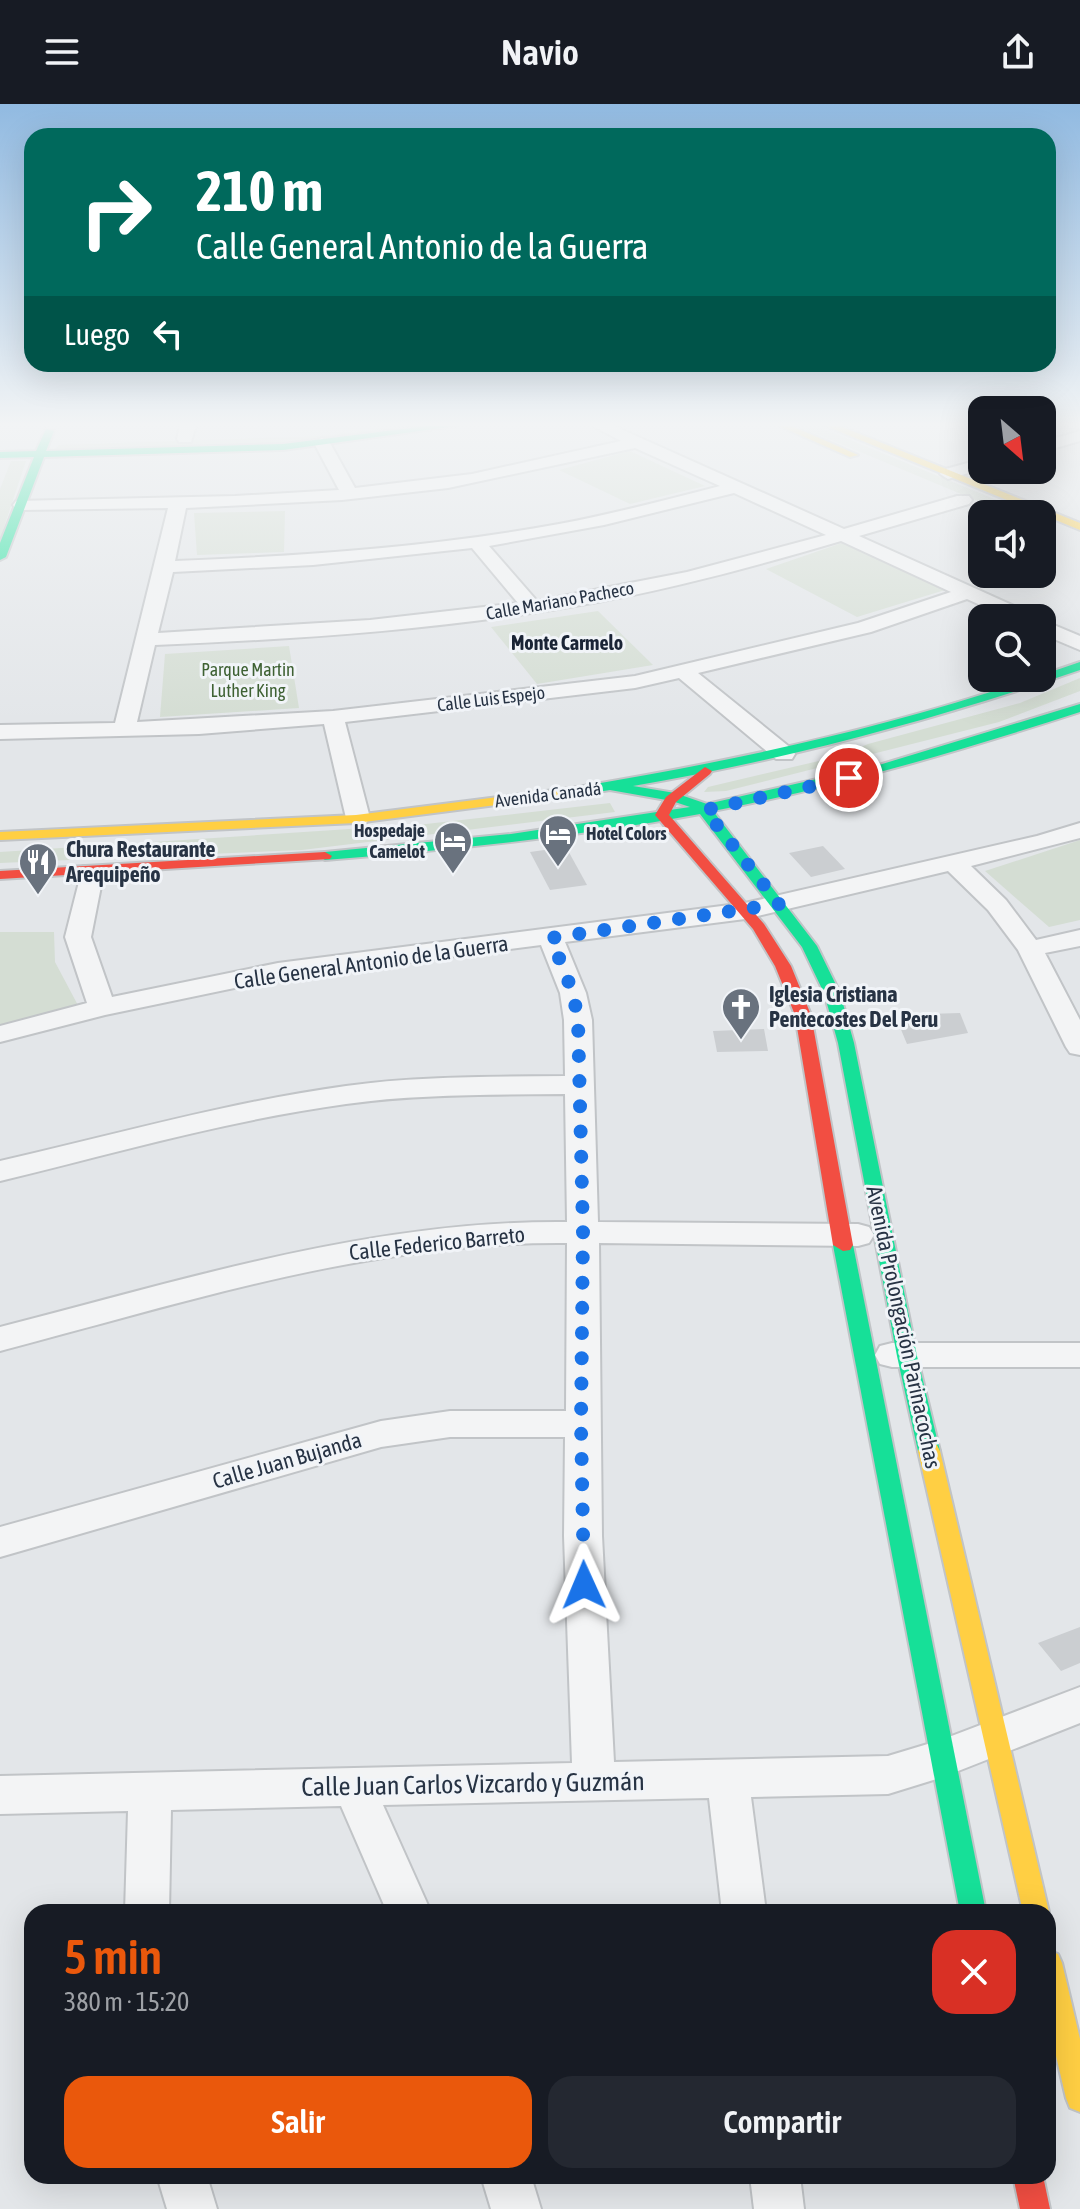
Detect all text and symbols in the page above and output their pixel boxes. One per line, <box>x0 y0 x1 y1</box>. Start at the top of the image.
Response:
icon: menu <box>40 30 84 74</box>
icon: share <box>996 30 1040 74</box>
text: Navio <box>501 31 579 73</box>
text: 210 m <box>196 159 323 223</box>
icon: right <box>64 160 168 264</box>
text: Calle General Antonio de la Guerra <box>196 225 649 267</box>
icon: left <box>146 312 190 356</box>
text: Luego <box>64 317 130 351</box>
north arrow <box>968 396 1056 484</box>
map controls <box>968 396 1056 692</box>
button: sound <box>968 500 1056 588</box>
street label: Calle Mariano Pacheco <box>484 577 635 624</box>
button: search <box>968 604 1056 692</box>
district label: Monte Carmelo <box>511 631 623 654</box>
park label: Parque Martin Luther King <box>201 659 295 701</box>
street label: Calle Luis Espejo <box>436 681 546 716</box>
pin <box>815 744 883 812</box>
icon: arrive <box>827 756 871 800</box>
street label: Avenida Canadá <box>494 778 602 811</box>
hotel icon: Hotel Colors <box>537 813 579 868</box>
place label: Hospedaje Camelot <box>354 820 426 862</box>
hotel icon: Hospedaje Camelot <box>432 820 474 875</box>
place label: Hotel Colors <box>586 823 667 844</box>
place label: Chura Restaurante Arequipeño <box>65 836 216 887</box>
restaurant icon: Chura Restaurante Arequipeño <box>17 841 59 896</box>
street label: Calle General Antonio de la Guerra <box>232 930 510 994</box>
place label: Iglesia Cristiana Pentecostes Del Peru <box>769 981 938 1032</box>
church icon: Iglesia Cristiana Pentecostes Del Peru <box>720 986 762 1041</box>
street label: Avenida Prolongación Parinacochas <box>861 1183 947 1471</box>
street label: Calle Federico Barreto <box>348 1221 526 1265</box>
street label: Calle Juan Bujanda <box>209 1426 365 1494</box>
position arrow <box>542 1543 626 1627</box>
street label: Calle Juan Carlos Vizcardo y Guzmán <box>301 1766 645 1802</box>
text: 5 min <box>64 1929 162 1984</box>
button: close <box>932 1930 1016 2014</box>
text: 380 m · 15:20 <box>64 1987 189 2017</box>
button: Salir <box>64 2076 532 2168</box>
button: Compartir <box>548 2076 1016 2168</box>

